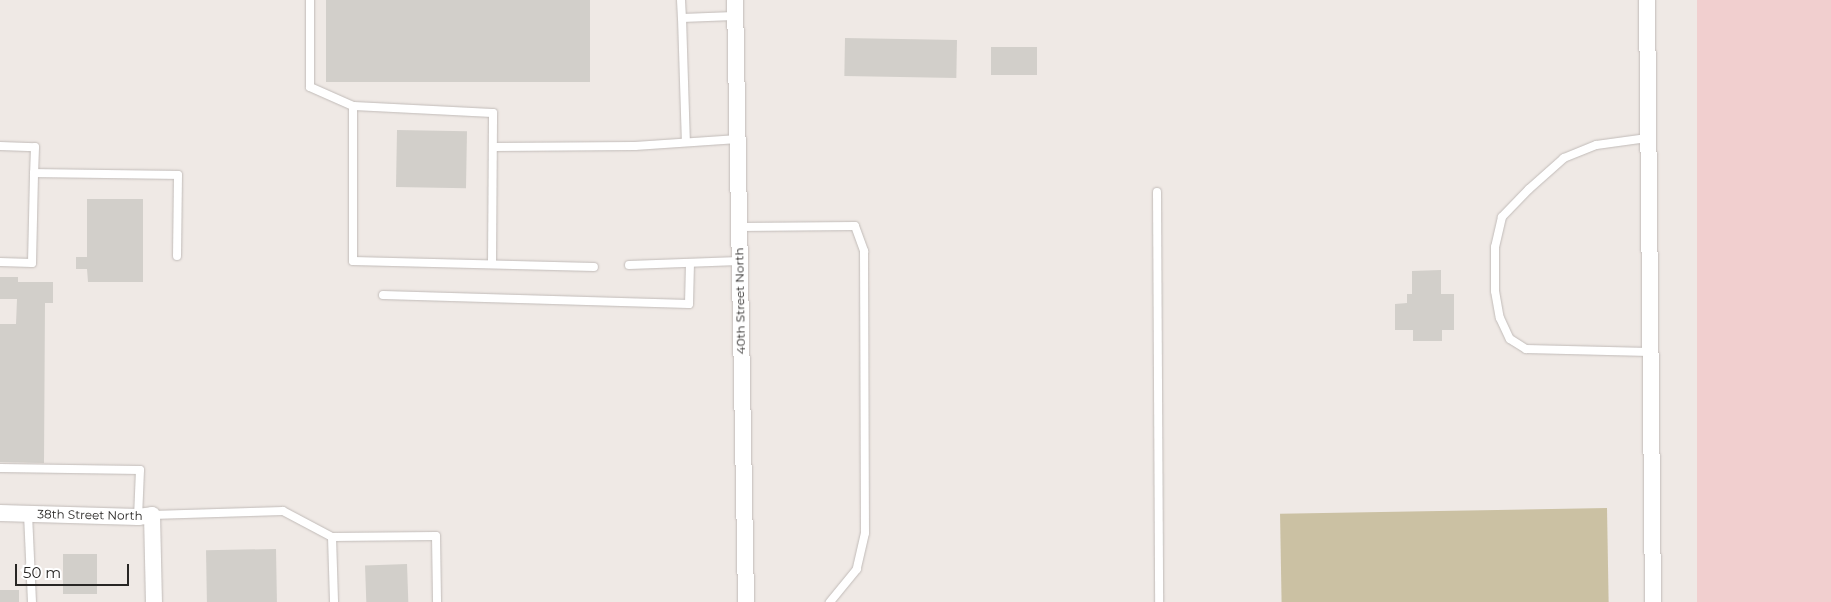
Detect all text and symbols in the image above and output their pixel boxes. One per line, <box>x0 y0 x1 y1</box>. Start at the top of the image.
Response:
street label: 40th Street North <box>732 247 748 355</box>
street label: 38th Street North <box>37 507 143 523</box>
scale bar <box>18 554 131 586</box>
text: 50 m <box>23 563 61 582</box>

